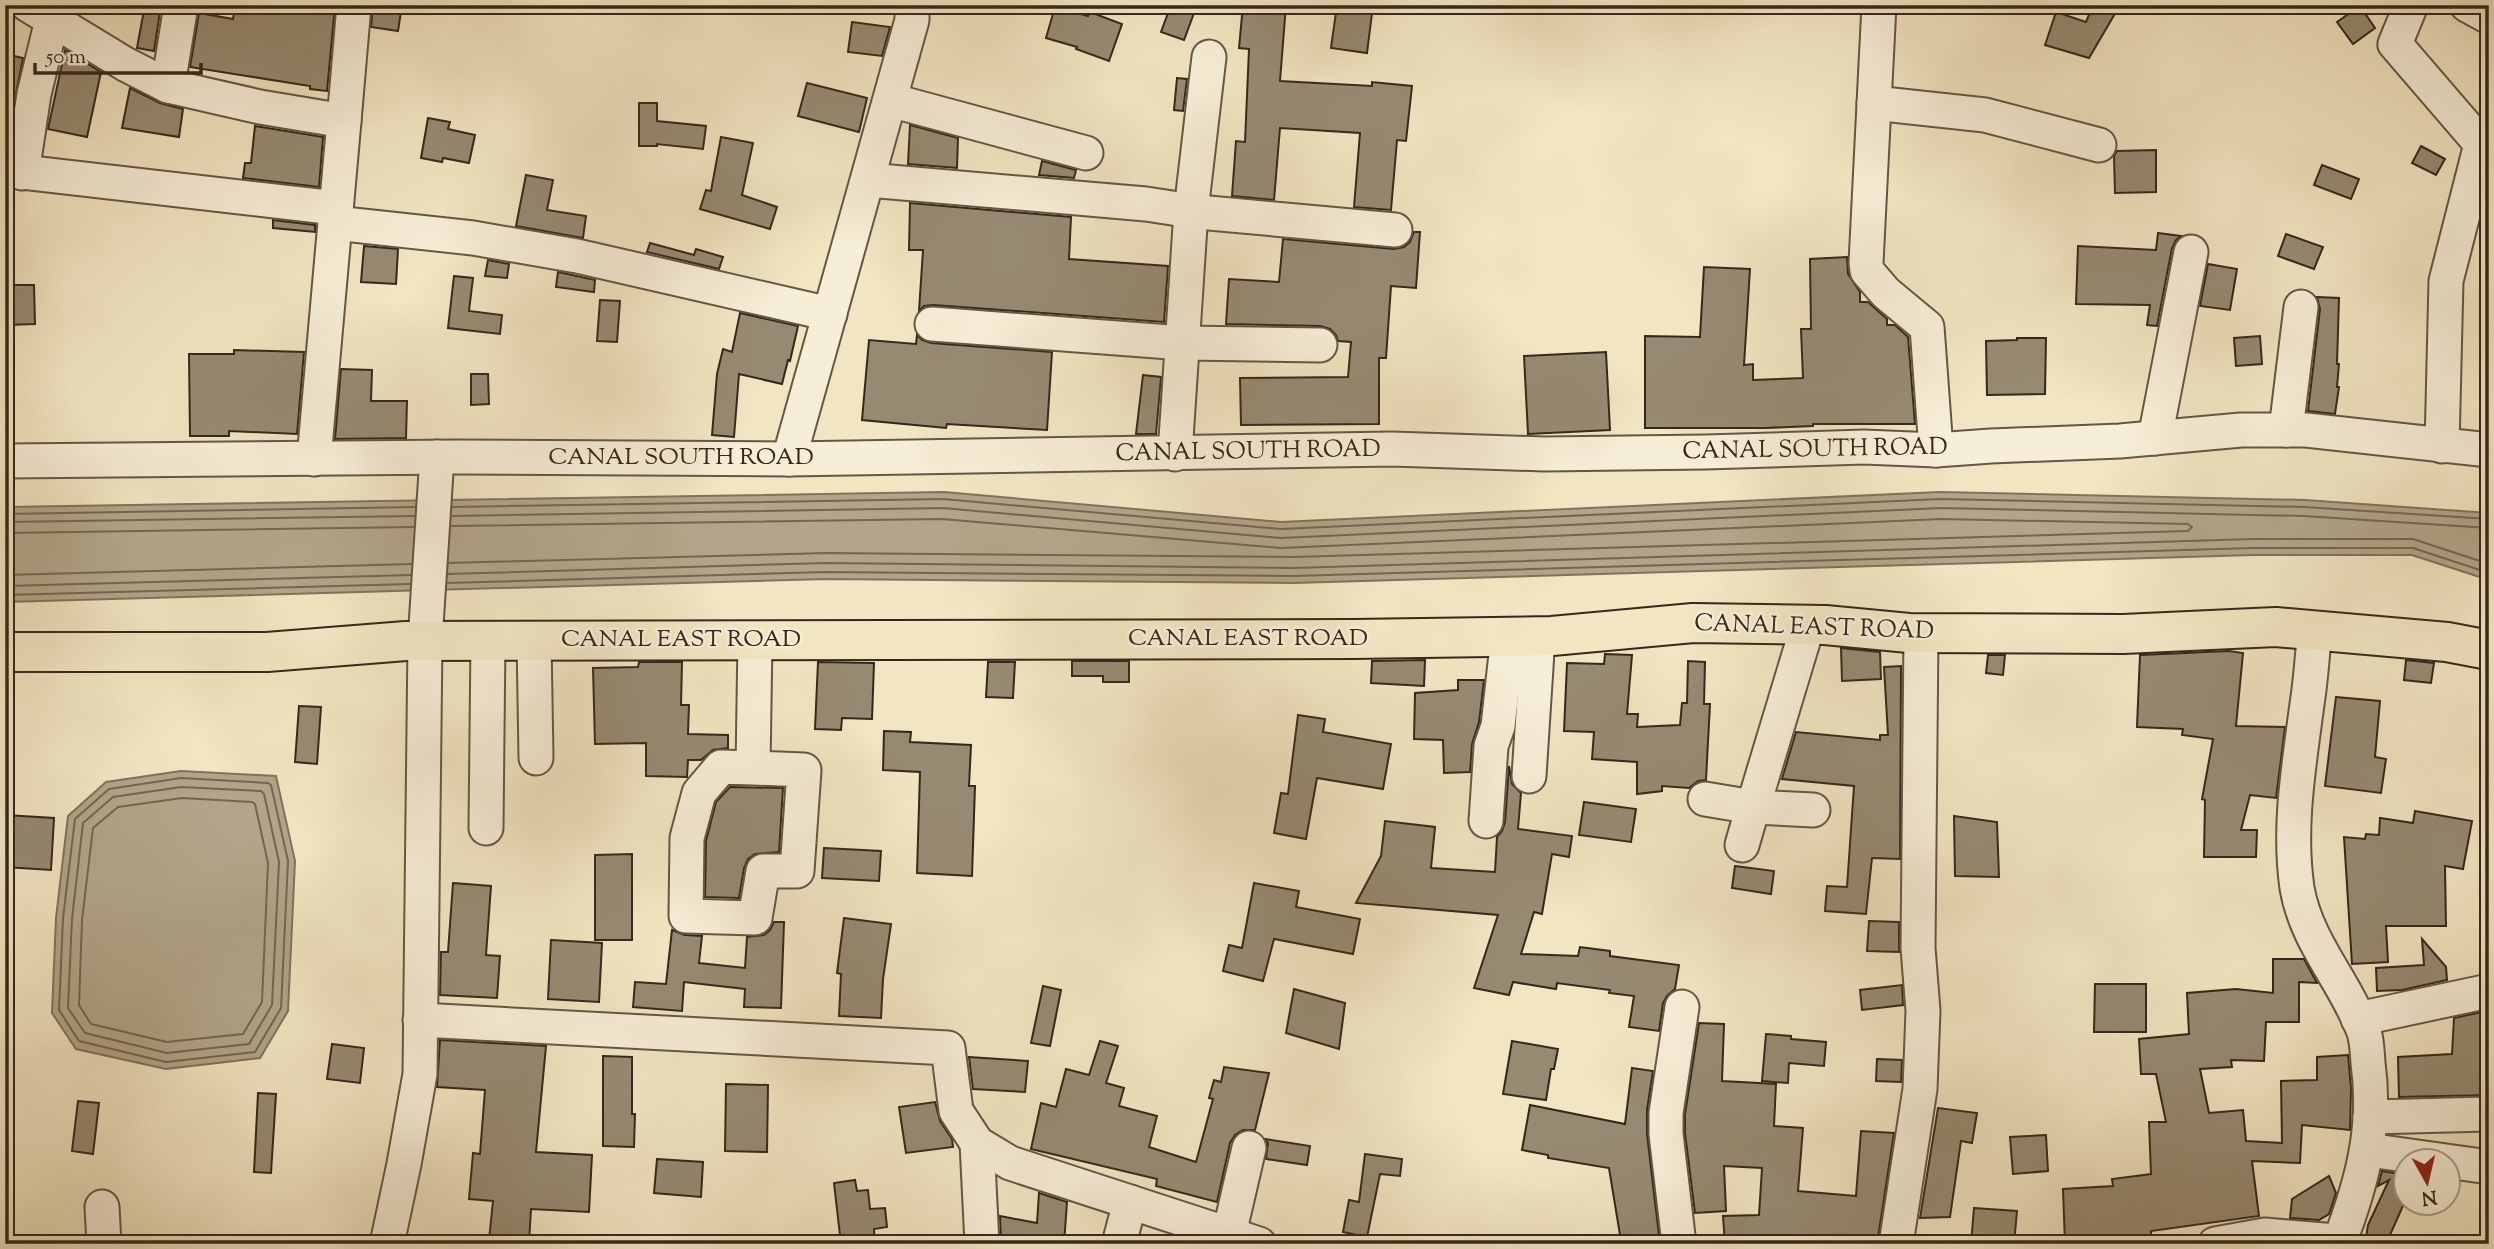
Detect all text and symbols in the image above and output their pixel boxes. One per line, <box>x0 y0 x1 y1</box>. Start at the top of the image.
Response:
scale bar <box>35 32 201 76</box>
text: 50 m <box>45 43 86 73</box>
street label: CANAL SOUTH ROAD <box>1682 431 1948 469</box>
street label: CANAL SOUTH ROAD <box>1115 433 1381 471</box>
street label: CANAL SOUTH ROAD <box>548 441 814 475</box>
street label: CANAL EAST ROAD <box>1694 607 1934 649</box>
street label: CANAL EAST ROAD <box>1128 622 1368 656</box>
street label: CANAL EAST ROAD <box>561 623 801 657</box>
north arrow <box>2392 1148 2462 1218</box>
text: N <box>2420 1182 2438 1211</box>

